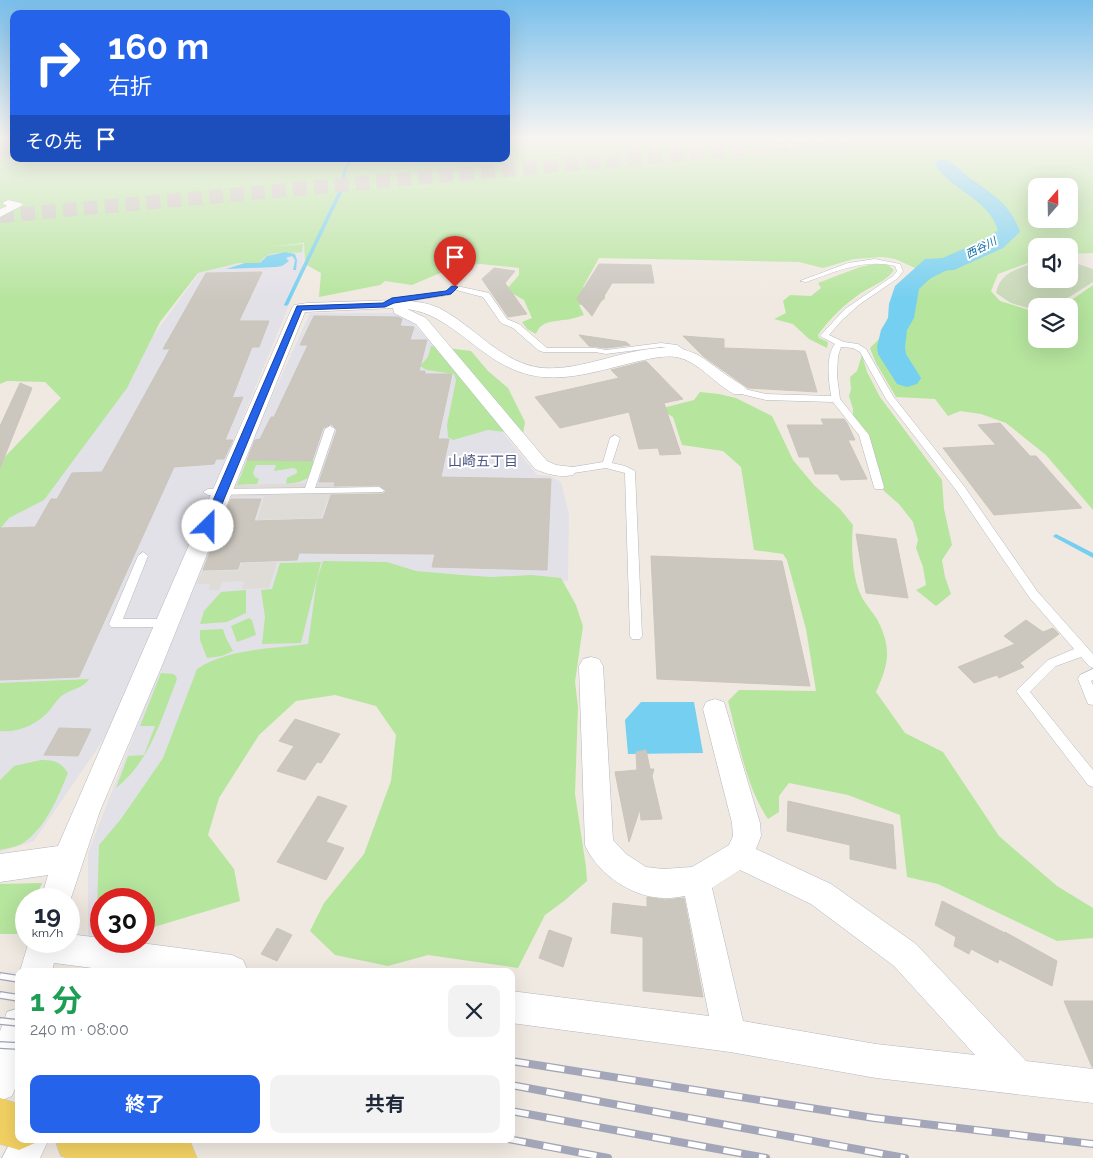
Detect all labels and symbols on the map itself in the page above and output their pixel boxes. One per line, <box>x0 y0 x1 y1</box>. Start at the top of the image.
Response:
north arrow <box>1028 178 1078 228</box>
water label: 西谷川 <box>963 234 1000 261</box>
pin <box>434 236 476 287</box>
district label: 山崎五丁目 <box>448 453 518 469</box>
position arrow <box>181 499 233 551</box>
speed limit sign: 30 <box>90 888 155 953</box>

